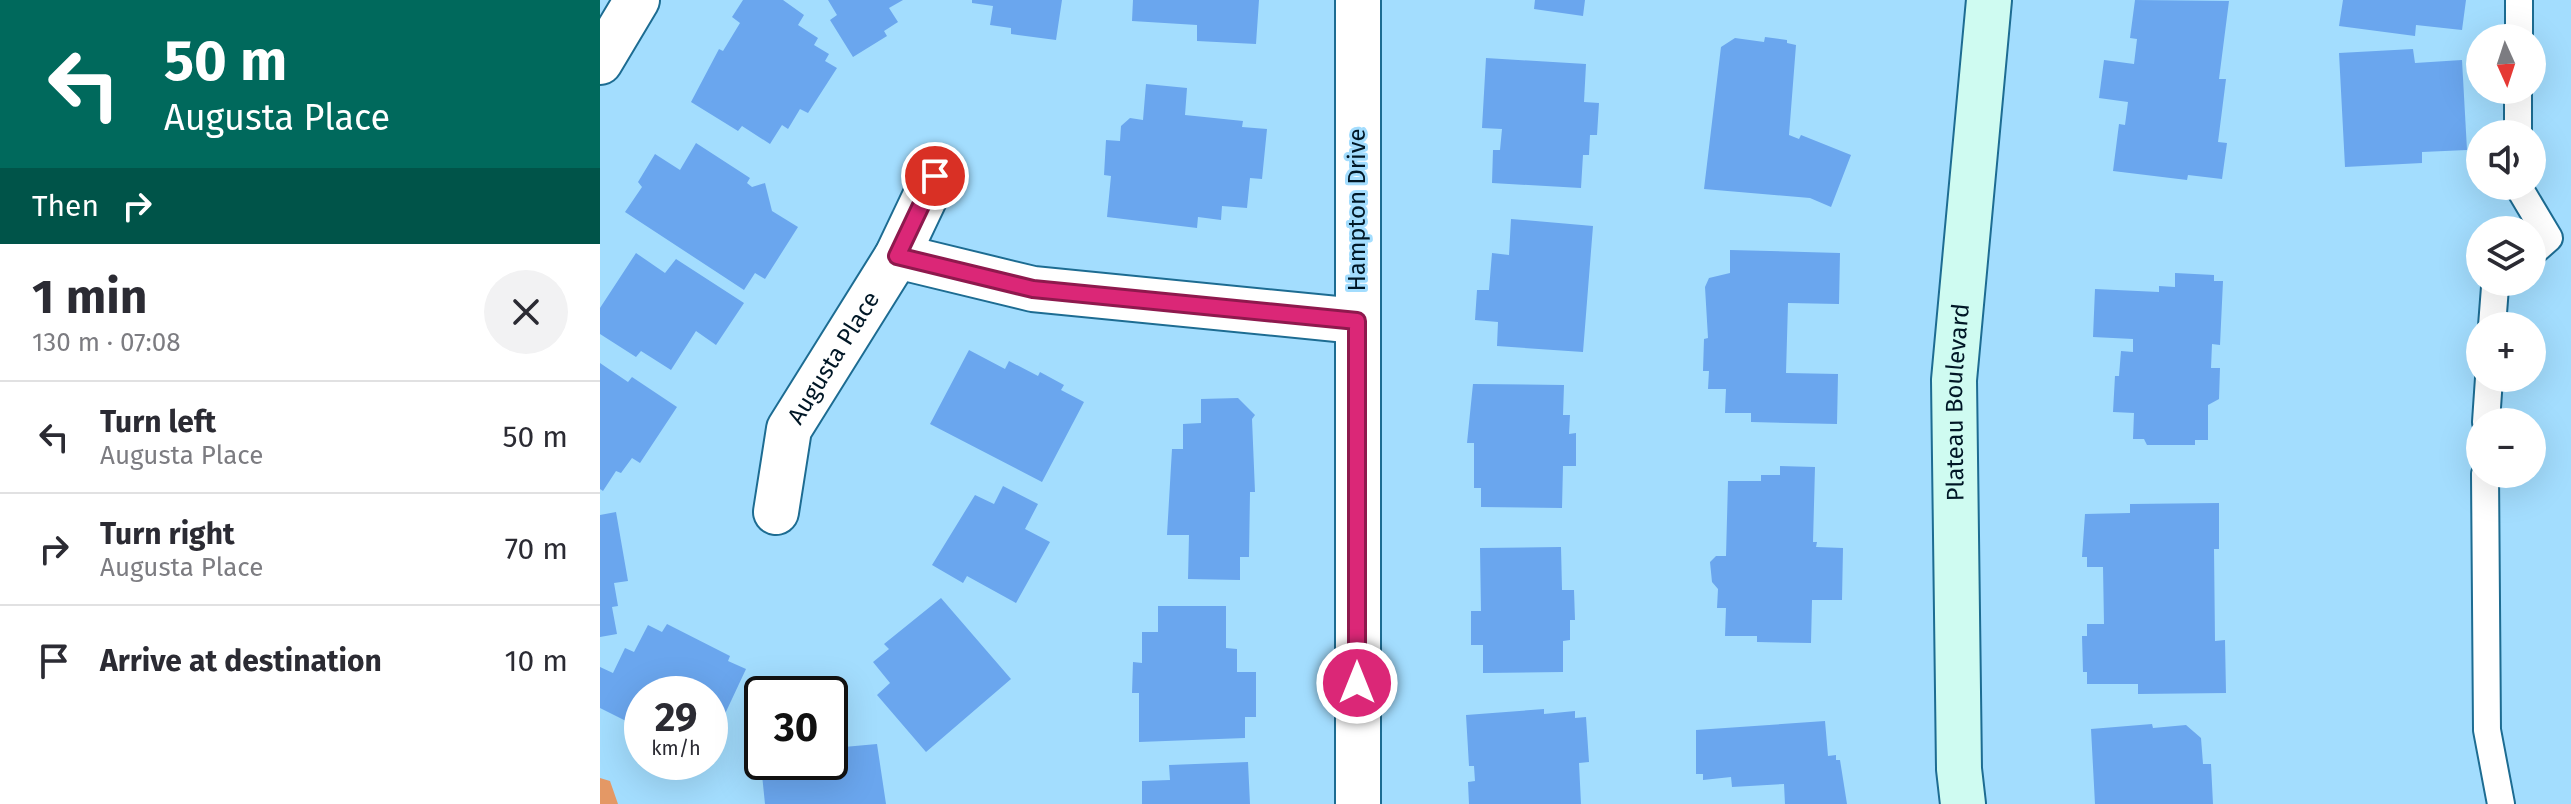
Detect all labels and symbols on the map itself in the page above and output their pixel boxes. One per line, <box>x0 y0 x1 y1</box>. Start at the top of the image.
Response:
north arrow <box>2466 24 2546 104</box>
street label: Hampton Drive <box>1343 128 1371 292</box>
pin <box>901 142 969 210</box>
street label: Augusta Place <box>782 286 885 429</box>
street label: Plateau Boulevard <box>1940 302 1975 502</box>
position arrow <box>1315 641 1399 725</box>
speed limit sign: 30 <box>744 676 848 780</box>

